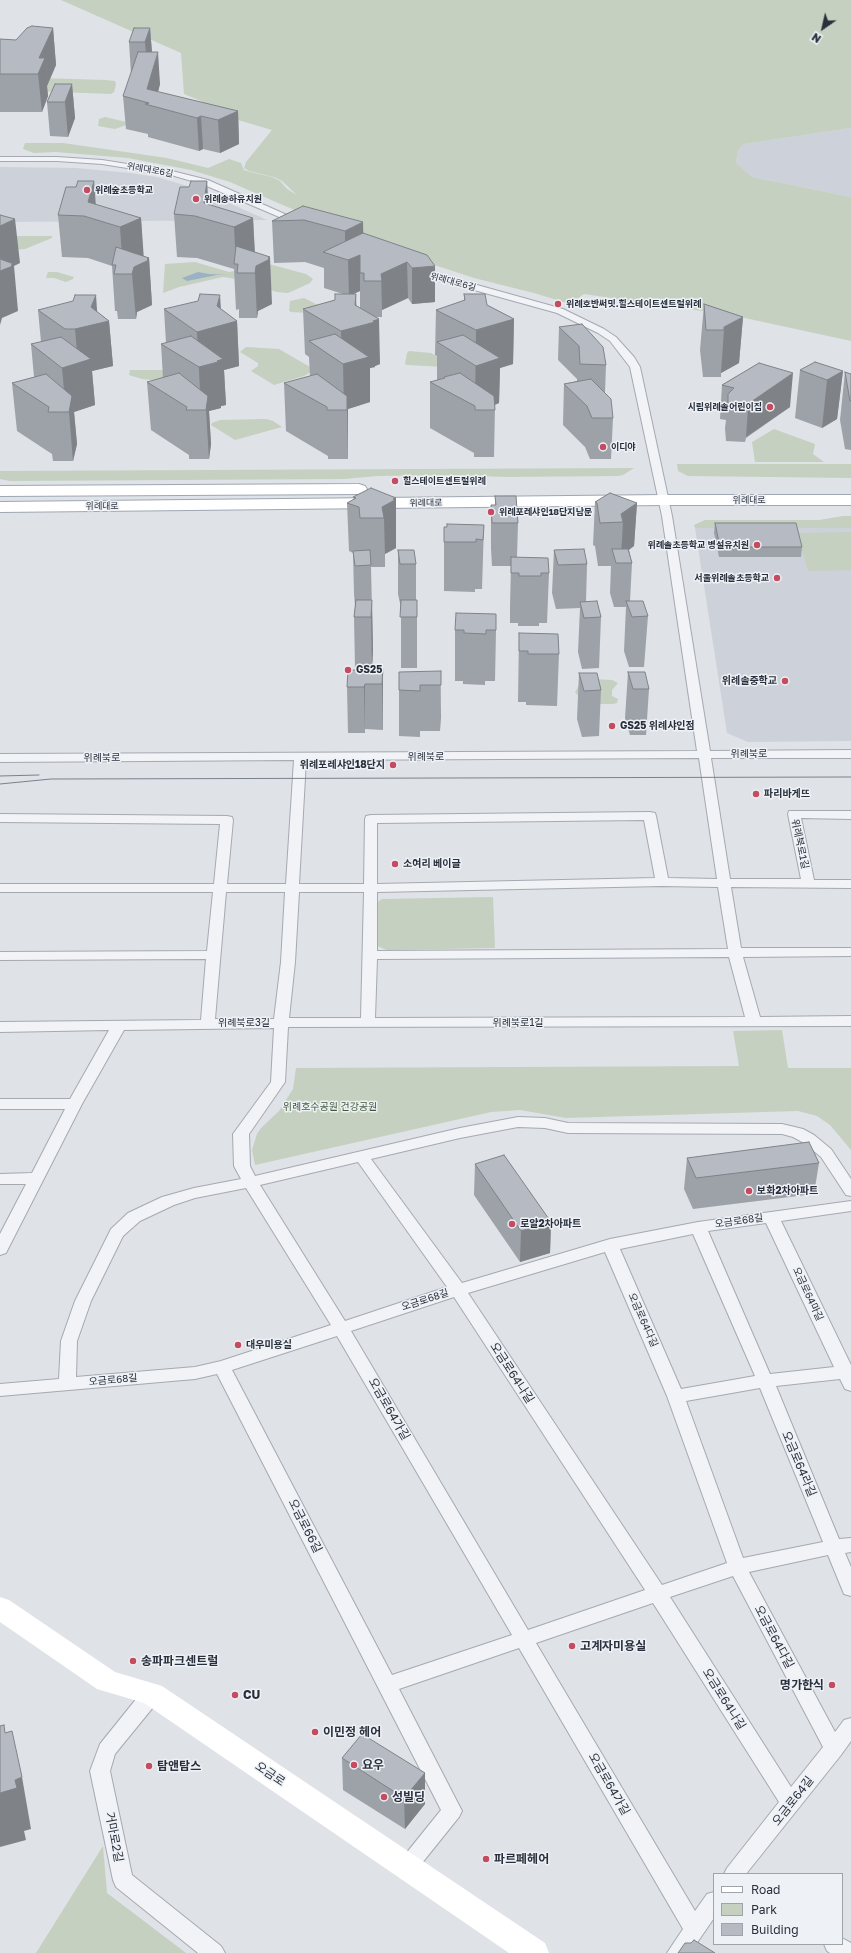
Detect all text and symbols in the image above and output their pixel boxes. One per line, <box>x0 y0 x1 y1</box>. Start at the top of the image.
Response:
north arrow <box>803 8 843 48</box>
text: N <box>809 31 823 46</box>
street label: 위례대로6길 <box>126 161 174 179</box>
marker: 위례숲초등학교 <box>82 185 92 195</box>
place label: 위례숲초등학교 <box>95 185 153 195</box>
marker: 위례송하유치원 <box>191 194 201 204</box>
place label: 위례송하유치원 <box>204 194 262 204</box>
street label: 위례대로6길 <box>429 271 477 293</box>
marker: 위례호반써밋.힐스테이트센트럴위례 <box>553 299 563 309</box>
place label: 위례호반써밋.힐스테이트센트럴위례 <box>566 299 701 309</box>
place label: 시립위례솔어린이집 <box>687 402 762 412</box>
marker: 시립위례솔어린이집 <box>765 402 775 412</box>
marker: 이디야 <box>598 442 608 452</box>
place label: 이디야 <box>611 442 636 452</box>
marker: 힐스테이트센트럴위례 <box>390 476 400 486</box>
place label: 힐스테이트센트럴위례 <box>403 476 486 486</box>
street label: 위례대로 <box>732 495 766 505</box>
street label: 위례대로 <box>409 497 443 509</box>
street label: 위례대로 <box>85 501 119 511</box>
marker: 위례포레샤인18단지남문 <box>486 507 496 517</box>
place label: 위례포레샤인18단지남문 <box>499 507 592 517</box>
place label: 위례솔초등학교 병설유치원 <box>647 540 749 550</box>
marker: 위례솔초등학교 병설유치원 <box>752 540 762 550</box>
place label: 서울위례솔초등학교 <box>694 573 769 583</box>
marker: 서울위례솔초등학교 <box>772 573 782 583</box>
place label: GS25 <box>356 664 382 676</box>
marker: GS25 <box>343 665 353 675</box>
place label: 위례솔중학교 <box>722 675 777 687</box>
marker: 위례솔중학교 <box>780 676 790 686</box>
place label: GS25 위례샤인점 <box>620 720 695 732</box>
marker: GS25 위례샤인점 <box>607 721 617 731</box>
street label: 위례북로 <box>731 748 767 760</box>
street label: 위례북로 <box>408 751 444 763</box>
street label: 위례북로 <box>84 752 120 764</box>
place label: 위례포레샤인18단지 <box>300 759 385 771</box>
marker: 위례포레샤인18단지 <box>388 760 398 770</box>
place label: 파리바게뜨 <box>764 788 810 800</box>
marker: 파리바게뜨 <box>751 789 761 799</box>
street label: 위례북로1길 <box>789 818 811 870</box>
place label: 소여리 베이글 <box>403 858 461 870</box>
marker: 소여리 베이글 <box>390 859 400 869</box>
street label: 위례북로3길 <box>218 1017 270 1029</box>
street label: 위례북로1길 <box>493 1017 543 1029</box>
park label: 위례호수공원 건강공원 <box>283 1101 377 1113</box>
place label: 보화2차아파트 <box>757 1185 818 1197</box>
marker: 보화2차아파트 <box>744 1186 754 1196</box>
street label: 오금로68길 <box>714 1212 764 1230</box>
place label: 로얄2차아파트 <box>520 1218 581 1230</box>
marker: 로얄2차아파트 <box>507 1219 517 1229</box>
street label: 오금로64마길 <box>790 1265 826 1323</box>
street label: 오금로68길 <box>400 1287 450 1313</box>
street label: 오금로64다길 <box>626 1291 660 1349</box>
place label: 대우미용실 <box>246 1339 292 1351</box>
marker: 대우미용실 <box>233 1340 243 1350</box>
street label: 오금로64나길 <box>487 1340 537 1406</box>
street label: 오금로68길 <box>88 1372 138 1388</box>
street label: 오금로64가길 <box>365 1375 413 1443</box>
street label: 오금로64라길 <box>779 1429 819 1499</box>
street label: 오금로66길 <box>285 1497 325 1555</box>
street label: 오금로64다길 <box>751 1603 797 1671</box>
place label: 고계자미용실 <box>580 1639 646 1653</box>
marker: 고계자미용실 <box>567 1641 577 1651</box>
place label: 송파파크센트럴 <box>141 1654 218 1668</box>
marker: 송파파크센트럴 <box>128 1656 138 1666</box>
street label: 오금로64나길 <box>699 1666 749 1732</box>
place label: 명가한식 <box>780 1678 824 1692</box>
marker: 명가한식 <box>827 1680 837 1690</box>
place label: CU <box>243 1688 260 1702</box>
marker: CU <box>230 1690 240 1700</box>
place label: 이민정 헤어 <box>323 1725 381 1739</box>
marker: 이민정 헤어 <box>310 1727 320 1737</box>
street label: 오금로64가길 <box>585 1750 633 1818</box>
place label: 요우 <box>362 1758 384 1772</box>
place label: 탐앤탐스 <box>157 1759 201 1773</box>
street label: 오금로 <box>252 1759 288 1789</box>
marker: 요우 <box>349 1760 359 1770</box>
marker: 탐앤탐스 <box>144 1761 154 1771</box>
street label: 오금로64길 <box>769 1773 817 1829</box>
place label: 성빌딩 <box>392 1790 425 1804</box>
marker: 성빌딩 <box>379 1792 389 1802</box>
street label: 거마로2길 <box>102 1811 126 1863</box>
place label: 파르페헤어 <box>494 1852 549 1866</box>
marker: 파르페헤어 <box>481 1854 491 1864</box>
legend <box>713 1873 843 1945</box>
text: Road <box>751 1882 780 1897</box>
text: Park <box>751 1902 777 1917</box>
text: Building <box>751 1922 799 1937</box>

